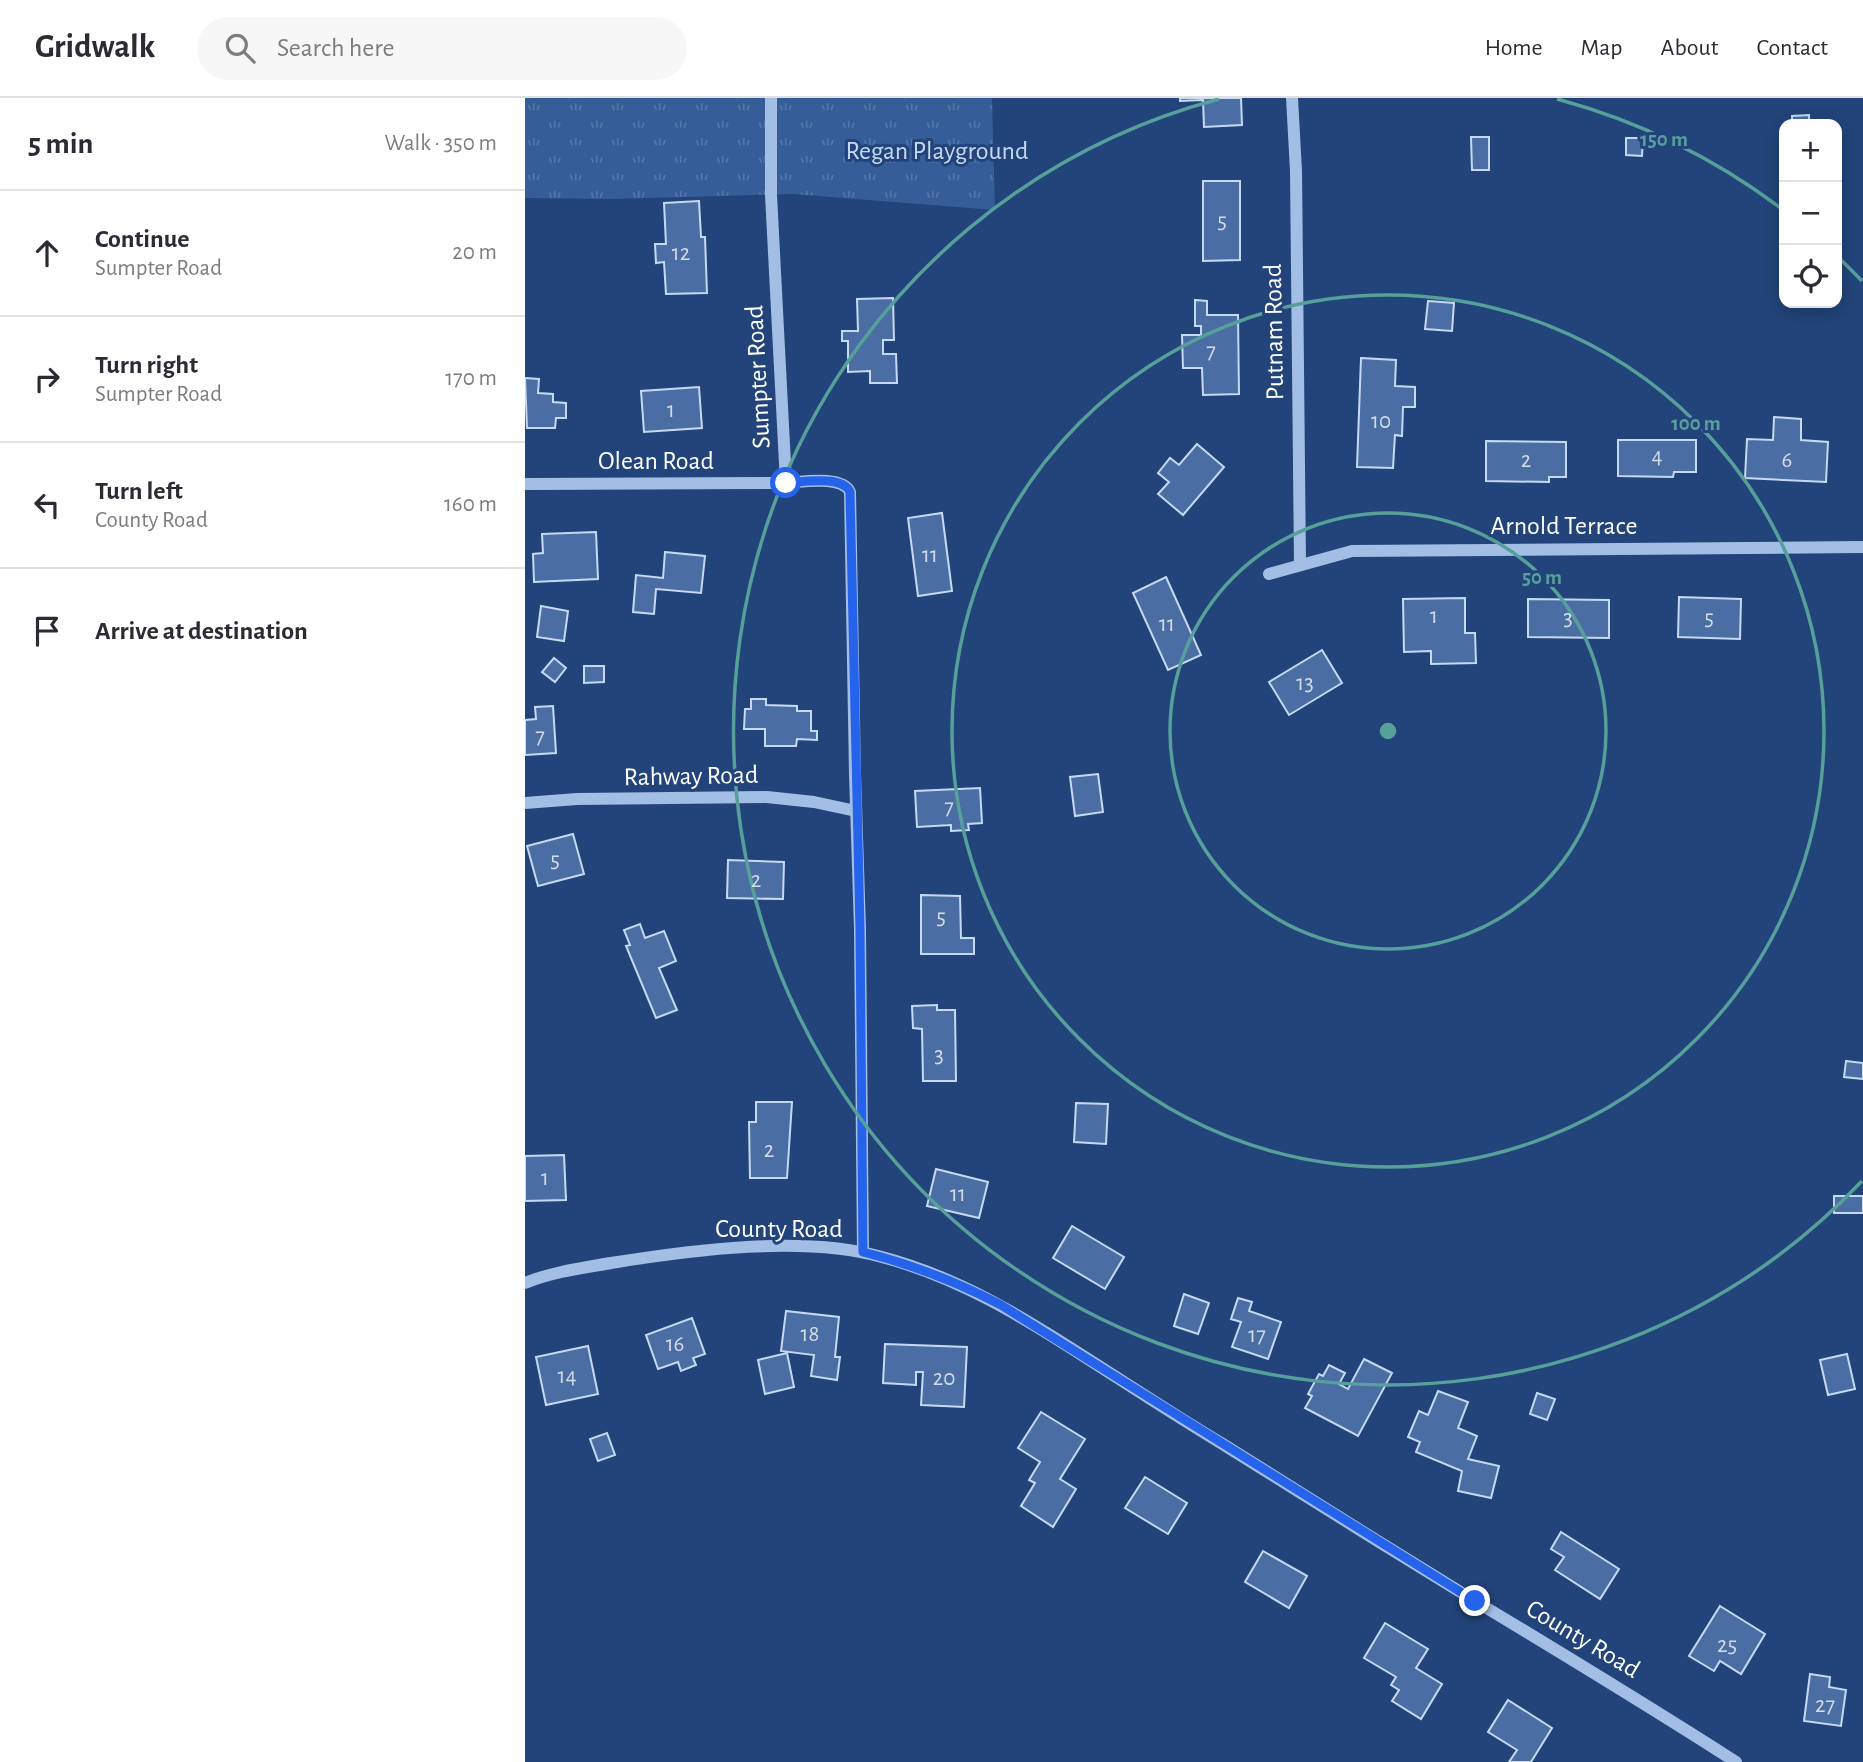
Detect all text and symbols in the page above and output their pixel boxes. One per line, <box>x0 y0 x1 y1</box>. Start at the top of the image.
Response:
search box <box>197 17 687 80</box>
icon: search <box>221 29 259 67</box>
text: Gridwalk <box>35 31 155 64</box>
text: Search here <box>277 35 395 61</box>
text: Home <box>1485 36 1543 60</box>
text: Map <box>1581 36 1623 60</box>
text: About <box>1661 36 1718 60</box>
text: Contact <box>1756 36 1828 60</box>
map controls <box>1779 119 1842 308</box>
button: + <box>1779 119 1842 182</box>
text: 5 min <box>28 129 93 159</box>
text: 150 m <box>1640 129 1688 150</box>
text: Walk · 350 m <box>385 132 497 155</box>
park label: Regan Playground <box>846 138 1028 164</box>
button: − <box>1779 182 1842 245</box>
house number: 5 <box>1217 210 1227 233</box>
text: Continue <box>95 226 190 252</box>
icon: ahead <box>28 234 66 272</box>
text: 20 m <box>452 241 497 264</box>
house number: 12 <box>672 242 690 265</box>
button: locate <box>1779 245 1842 308</box>
text: Sumpter Road <box>95 257 222 280</box>
street label: Putnam Road <box>1260 263 1288 401</box>
street label: Sumpter Road <box>741 305 775 449</box>
house number: 7 <box>1206 340 1216 363</box>
text: Turn right <box>95 352 198 378</box>
icon: right <box>28 360 66 398</box>
text: 170 m <box>445 367 497 390</box>
text: Sumpter Road <box>95 383 222 406</box>
house number: 1 <box>667 399 675 422</box>
house number: 10 <box>1371 410 1391 433</box>
text: 100 m <box>1671 413 1721 434</box>
house number: 4 <box>1651 445 1663 468</box>
street label: Olean Road <box>598 448 714 474</box>
house number: 2 <box>1521 449 1531 472</box>
house number: 6 <box>1782 449 1792 472</box>
route start <box>770 467 801 498</box>
text: Turn left <box>95 478 183 504</box>
icon: left <box>28 486 66 524</box>
text: 160 m <box>444 493 497 516</box>
text: County Road <box>95 509 208 532</box>
street label: Arnold Terrace <box>1490 513 1638 539</box>
house number: 11 <box>922 544 938 567</box>
text: 50 m <box>1522 567 1562 588</box>
house number: 1 <box>1430 605 1438 628</box>
house number: 3 <box>1563 607 1573 630</box>
house number: 5 <box>1704 607 1714 630</box>
icon: arrive <box>28 612 66 650</box>
house number: 11 <box>1159 613 1175 636</box>
text: Arrive at destination <box>95 618 308 644</box>
house number: 13 <box>1296 672 1314 695</box>
centre of rings <box>1376 719 1400 743</box>
house number: 7 <box>535 725 545 748</box>
street label: Rahway Road <box>623 762 759 790</box>
house number: 7 <box>944 796 954 819</box>
house number: 5 <box>550 849 560 872</box>
house number: 2 <box>751 869 761 892</box>
house number: 5 <box>936 906 946 929</box>
house number: 3 <box>934 1044 944 1067</box>
house number: 2 <box>764 1139 774 1162</box>
house number: 1 <box>541 1167 549 1190</box>
house number: 11 <box>950 1183 966 1206</box>
street label: County Road <box>715 1216 843 1242</box>
house number: 18 <box>801 1323 819 1346</box>
house number: 17 <box>1248 1324 1266 1347</box>
house number: 16 <box>666 1333 684 1356</box>
house number: 14 <box>558 1365 576 1388</box>
house number: 20 <box>933 1367 955 1390</box>
route end <box>1459 1585 1490 1616</box>
street label: County Road <box>1522 1595 1644 1683</box>
house number: 25 <box>1717 1634 1737 1657</box>
house number: 27 <box>1815 1694 1835 1717</box>

